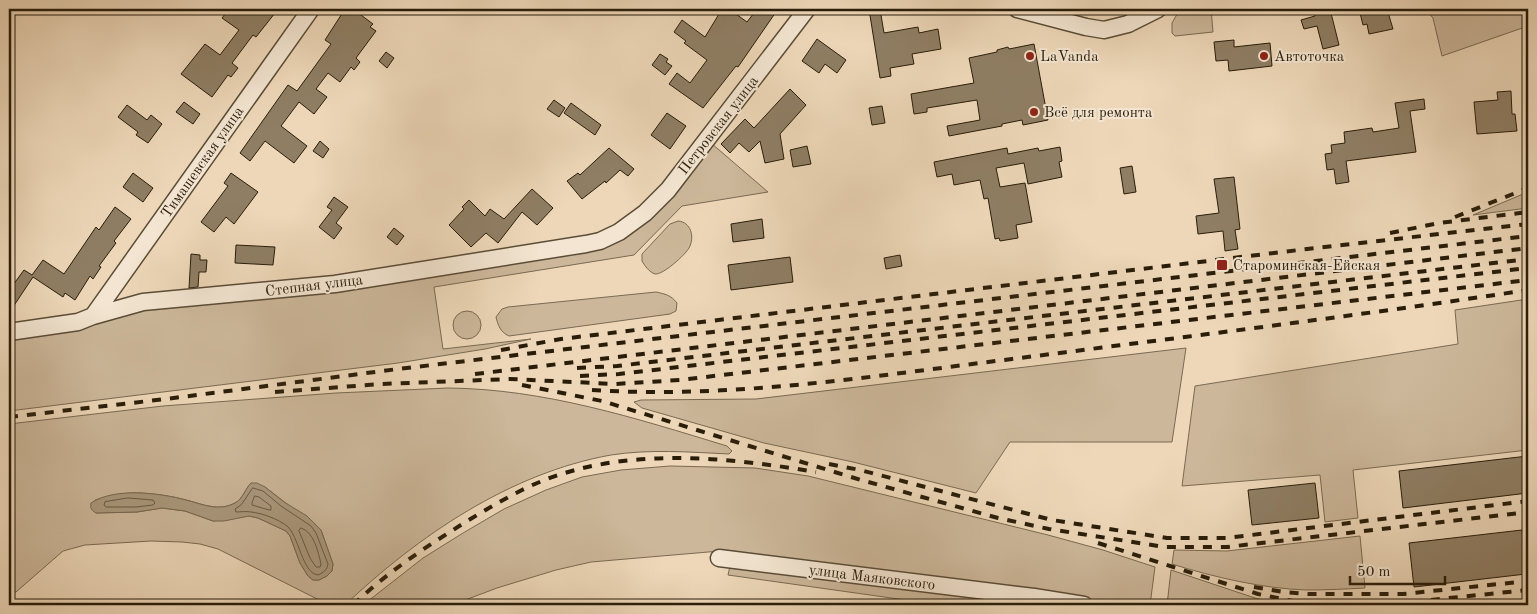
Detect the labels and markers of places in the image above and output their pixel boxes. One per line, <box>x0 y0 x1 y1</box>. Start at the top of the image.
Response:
marker: LaVanda <box>1024 50 1036 62</box>
place label: LaVanda <box>1040 50 1099 65</box>
marker: Автоточка <box>1258 50 1270 62</box>
place label: Автоточка <box>1274 50 1345 65</box>
marker: Всё для ремонта <box>1028 106 1040 118</box>
place label: Всё для ремонта <box>1044 106 1153 121</box>
marker: Староминская-Ейская <box>1215 258 1229 272</box>
place label: Староминская-Ейская <box>1233 259 1380 274</box>

